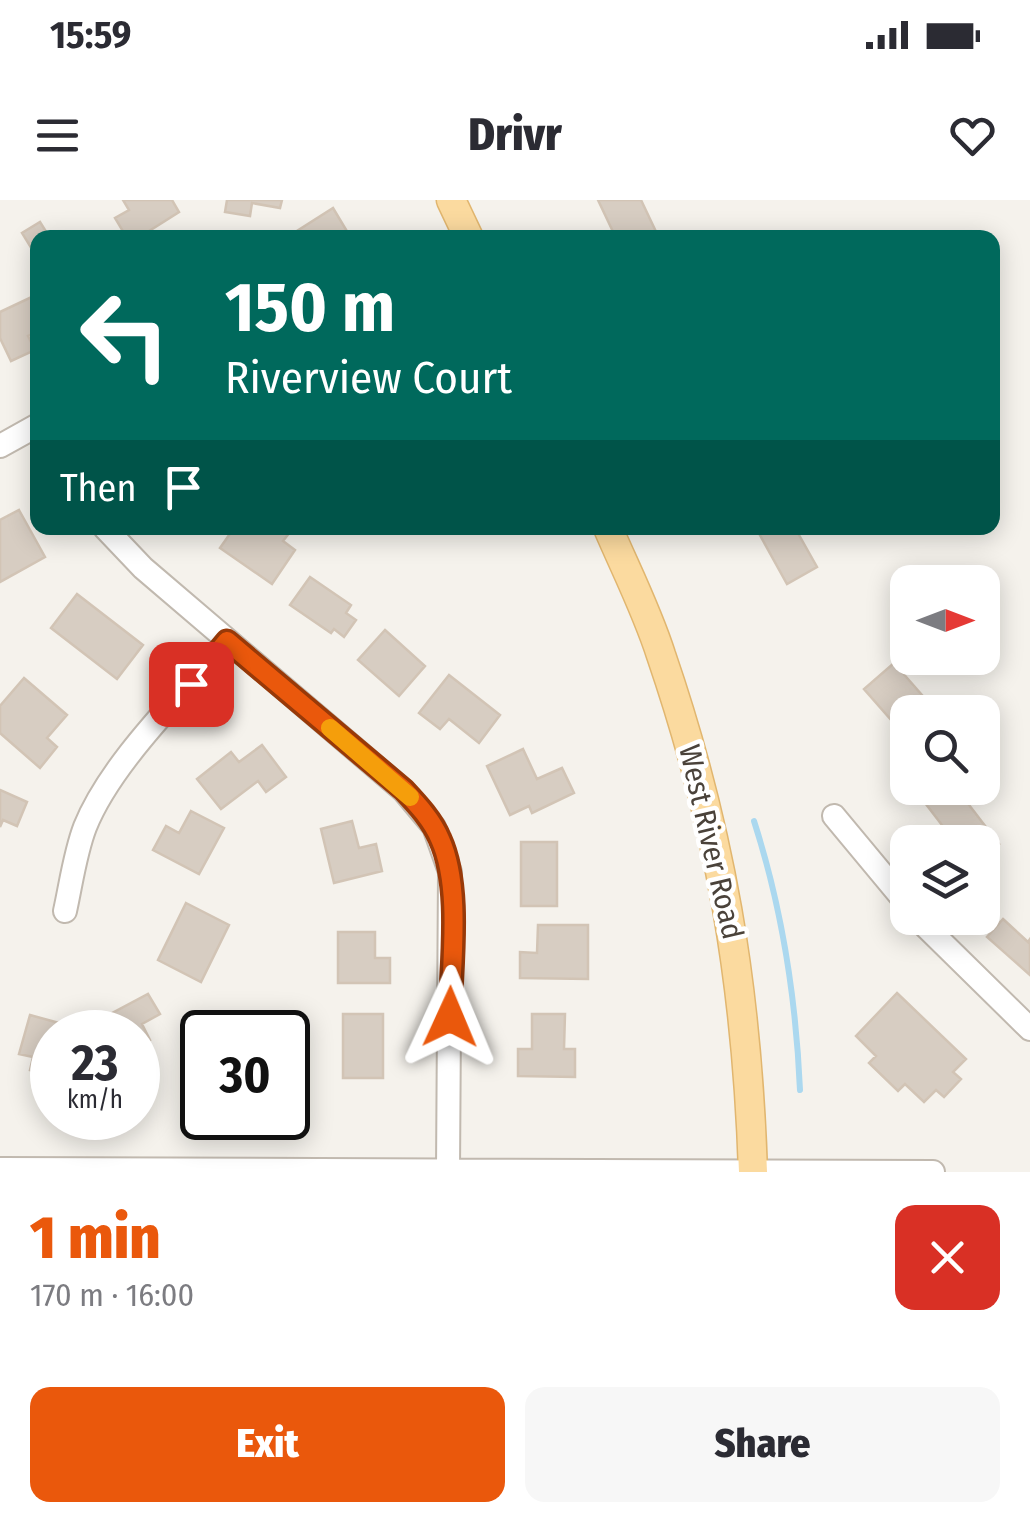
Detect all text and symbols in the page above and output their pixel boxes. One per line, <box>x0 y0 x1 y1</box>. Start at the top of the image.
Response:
text: 15:59 <box>50 12 131 58</box>
icon: menu <box>30 108 85 163</box>
text: Drivr <box>468 108 562 162</box>
icon: heart <box>945 108 1000 163</box>
text: 150 m <box>225 266 395 350</box>
icon: left <box>60 270 190 400</box>
text: Riverview Court <box>225 351 512 405</box>
icon: arrive <box>156 460 211 515</box>
text: Then <box>60 465 136 511</box>
north arrow <box>890 565 1000 675</box>
map controls <box>890 565 1000 935</box>
pin <box>149 642 234 727</box>
icon: arrive <box>164 657 219 712</box>
button: search <box>890 695 1000 805</box>
street label: West River Road <box>671 741 751 943</box>
button: layers <box>890 825 1000 935</box>
position arrow <box>398 965 502 1069</box>
speed limit sign: 30 <box>180 1010 310 1140</box>
text: 23 <box>72 1033 118 1093</box>
text: km/h <box>67 1085 123 1115</box>
text: 1 min <box>30 1202 161 1274</box>
button: close <box>895 1205 1000 1310</box>
text: 170 m · 16:00 <box>30 1276 194 1314</box>
button: Exit <box>30 1387 505 1502</box>
button: Share <box>525 1387 1000 1502</box>

